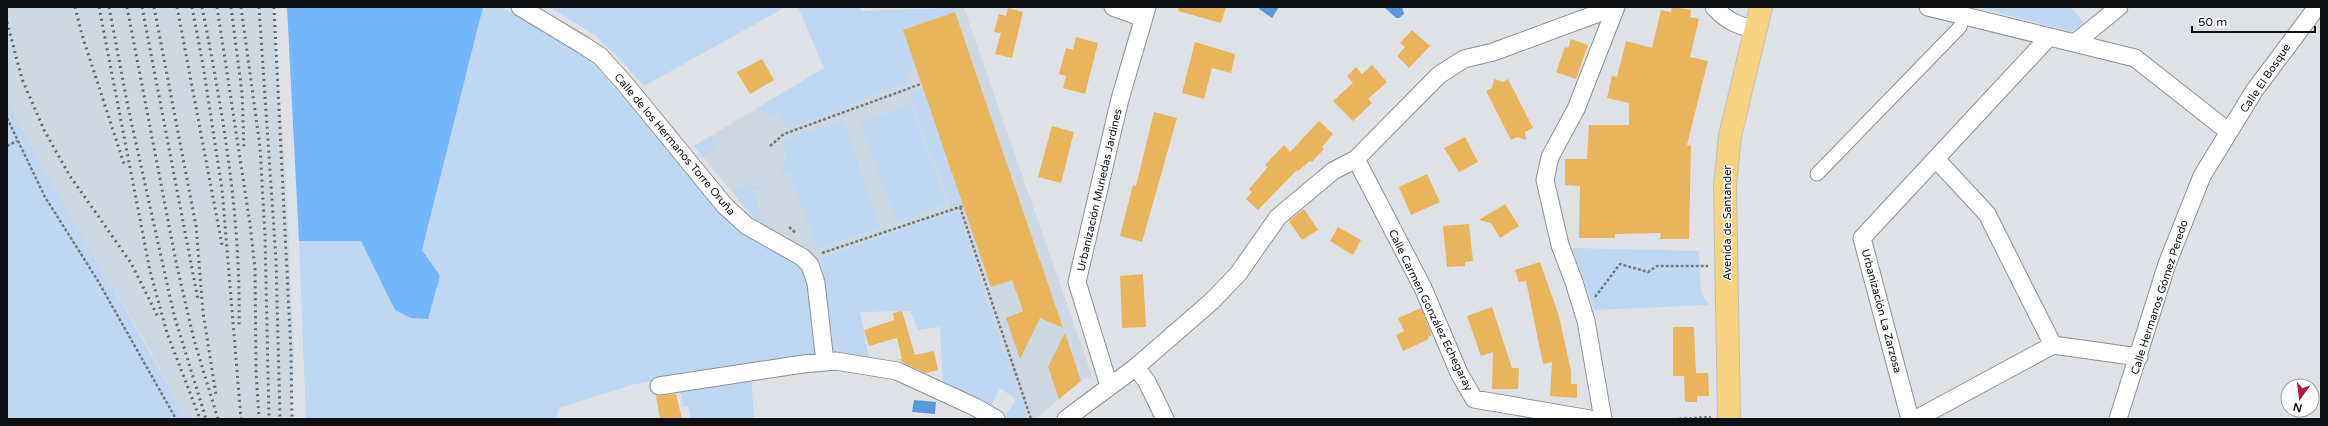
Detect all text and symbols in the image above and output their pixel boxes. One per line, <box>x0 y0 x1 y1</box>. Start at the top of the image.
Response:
scale bar <box>2192 8 2315 34</box>
text: 50 m <box>2198 15 2227 29</box>
street label: Calle El Bosque <box>2238 41 2293 115</box>
street label: Calle de los Hermanos Torre Oruña <box>611 71 738 218</box>
street label: Urbanización Muriedas Jardines <box>1074 108 1125 273</box>
street label: Avenida de Santander <box>1721 165 1734 281</box>
street label: Calle Hermanos Gómez Peredo <box>2128 218 2191 376</box>
street label: Calle Carmen González Echegaray <box>1386 227 1475 393</box>
street label: Urbanización La Zarzosa <box>1859 248 1904 375</box>
north arrow <box>2280 378 2320 418</box>
text: N <box>2292 400 2304 415</box>

